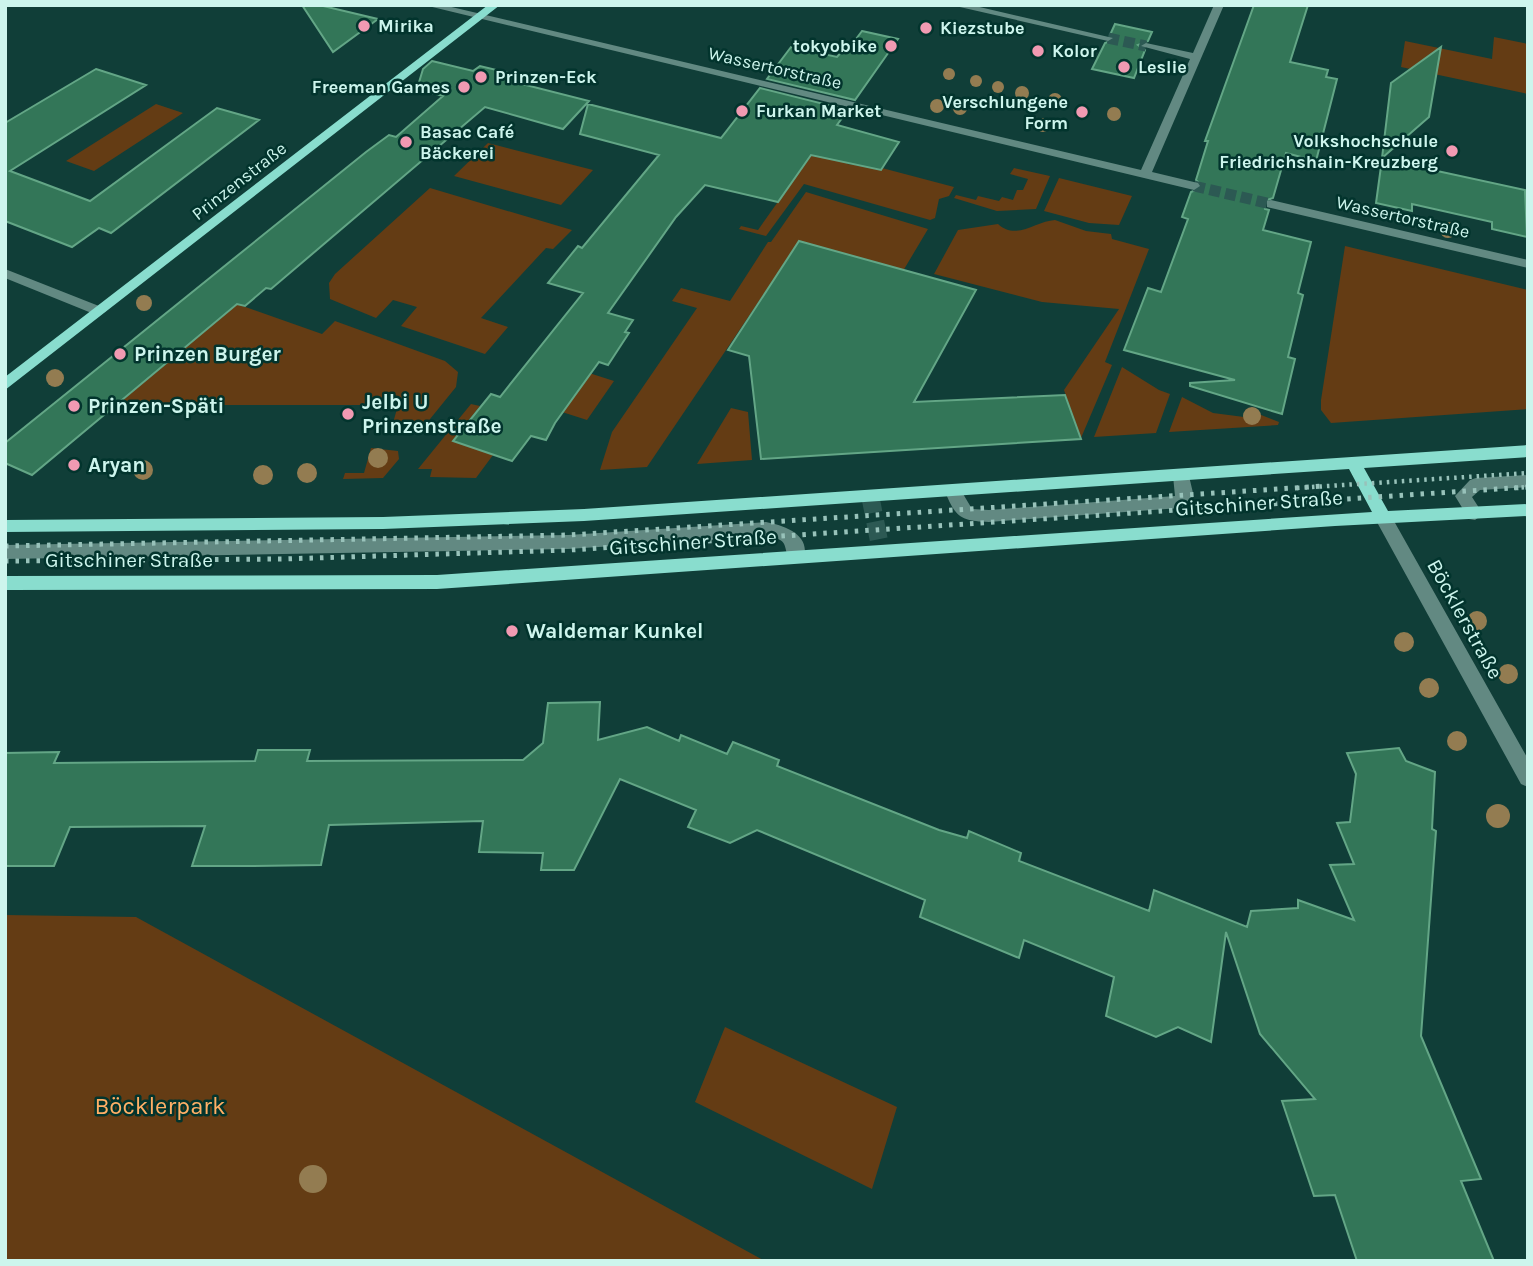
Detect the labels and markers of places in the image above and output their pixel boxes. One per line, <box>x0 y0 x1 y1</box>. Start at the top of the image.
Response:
place label: Mirika <box>378 15 434 37</box>
place label: Kiezstube <box>940 17 1025 39</box>
marker: Mirika <box>356 18 372 34</box>
marker: Kiezstube <box>918 20 934 36</box>
place label: tokyobike <box>793 35 877 57</box>
marker: tokyobike <box>883 38 899 54</box>
place label: Kolor <box>1052 40 1097 62</box>
marker: Kolor <box>1030 43 1046 59</box>
place label: Leslie <box>1138 56 1187 78</box>
marker: Leslie <box>1116 59 1132 75</box>
place label: Prinzen-Eck <box>495 66 597 88</box>
marker: Prinzen-Eck <box>473 69 489 85</box>
place label: Freeman Games <box>312 76 450 98</box>
marker: Freeman Games <box>456 79 472 95</box>
place label: Verschlungene Form <box>942 91 1068 134</box>
place label: Furkan Market <box>756 100 881 122</box>
marker: Furkan Market <box>734 103 750 119</box>
marker: Verschlungene Form <box>1074 104 1090 120</box>
place label: Basac Café Bäckerei <box>420 121 514 164</box>
place label: Volkshochschule Friedrichshain-Kreuzberg <box>1219 130 1439 173</box>
marker: Basac Café Bäckerei <box>398 134 414 150</box>
marker: Volkshochschule Friedrichshain-Kreuzberg <box>1444 143 1460 159</box>
place label: Prinzen Burger <box>134 342 282 366</box>
marker: Prinzen Burger <box>112 346 128 362</box>
place label: Jelbi U Prinzenstraße <box>362 390 502 438</box>
place label: Prinzen-Späti <box>88 394 225 418</box>
marker: Prinzen-Späti <box>66 398 82 414</box>
marker: Jelbi U Prinzenstraße <box>340 406 356 422</box>
place label: Aryan <box>88 453 145 477</box>
marker: Aryan <box>66 457 82 473</box>
place label: Waldemar Kunkel <box>526 619 703 643</box>
marker: Waldemar Kunkel <box>504 623 520 639</box>

